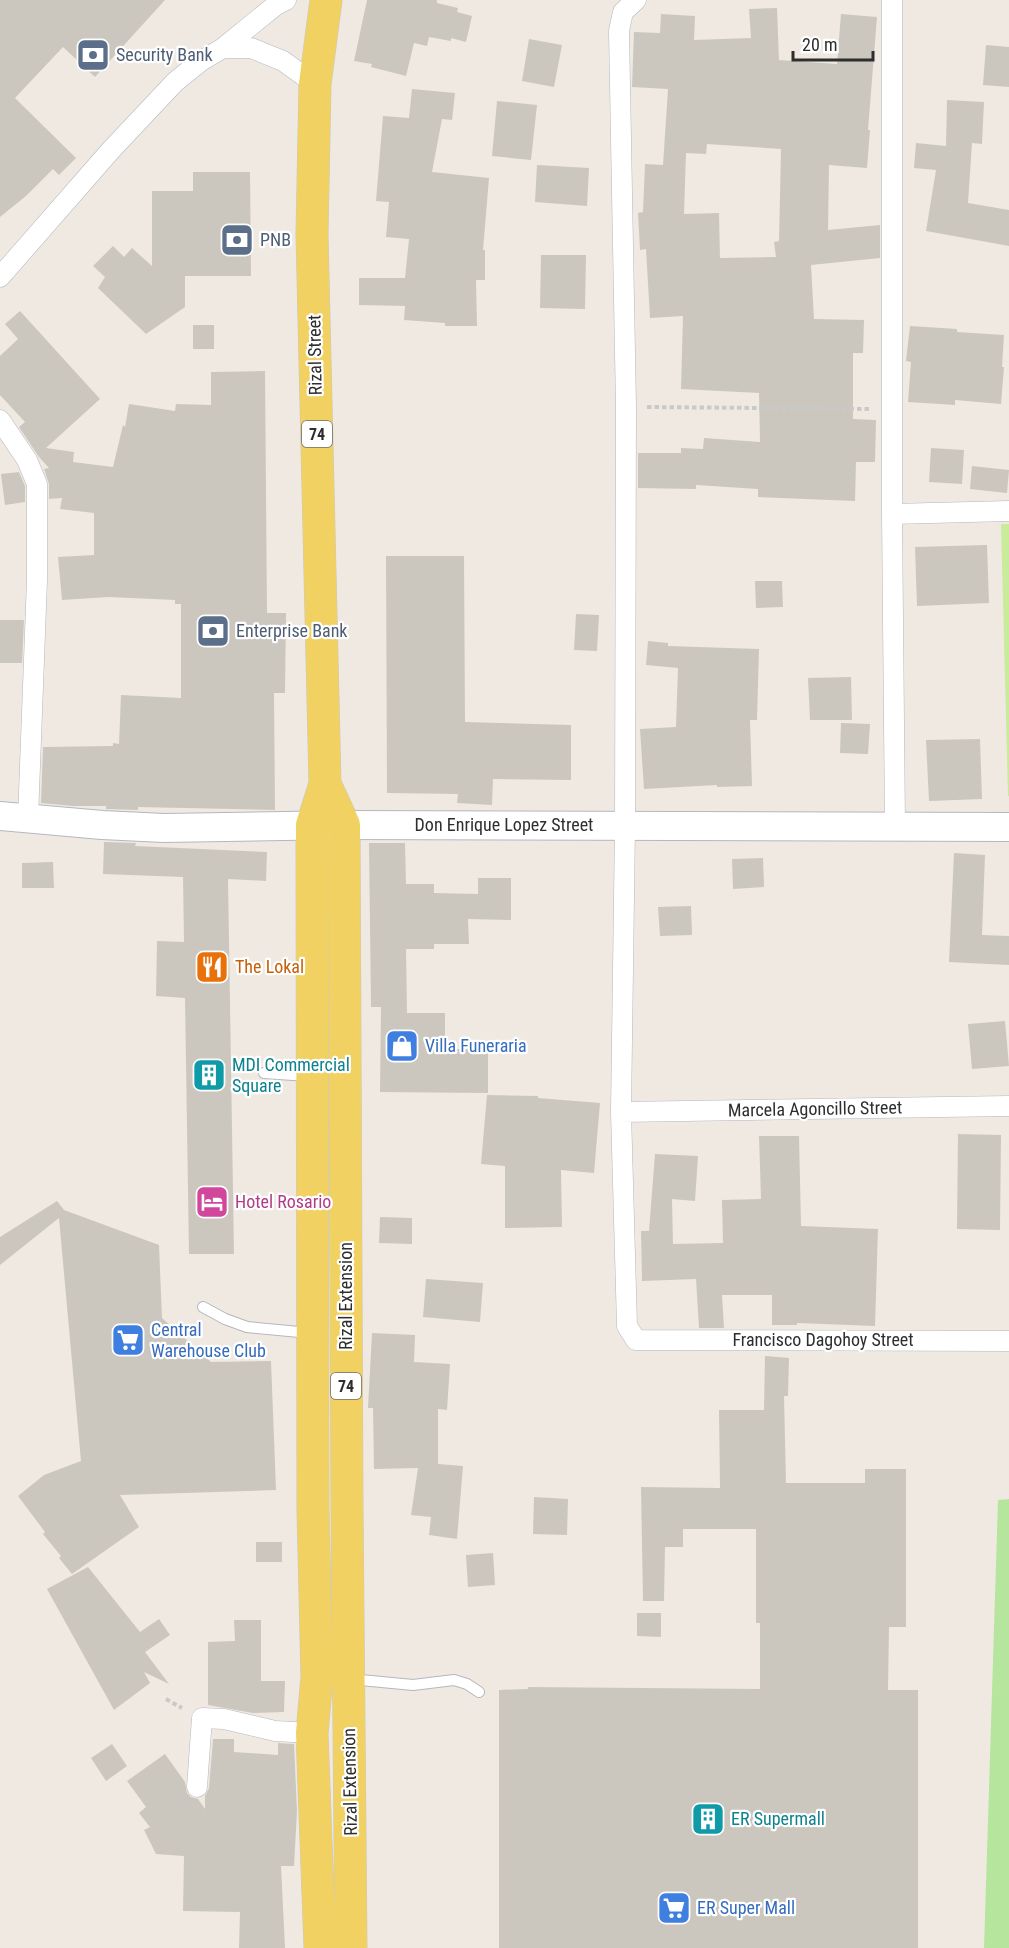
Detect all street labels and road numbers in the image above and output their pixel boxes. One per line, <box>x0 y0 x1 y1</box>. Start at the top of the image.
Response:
street label: Rizal Street <box>303 315 326 396</box>
road number: 74 <box>302 421 332 447</box>
street label: Don Enrique Lopez Street <box>415 814 593 835</box>
street label: Marcela Agoncillo Street <box>728 1096 902 1121</box>
street label: Rizal Extension <box>335 1242 356 1350</box>
street label: Francisco Dagohoy Street <box>732 1329 914 1350</box>
road number: 74 <box>331 1373 361 1399</box>
street label: Rizal Extension <box>338 1728 361 1836</box>

